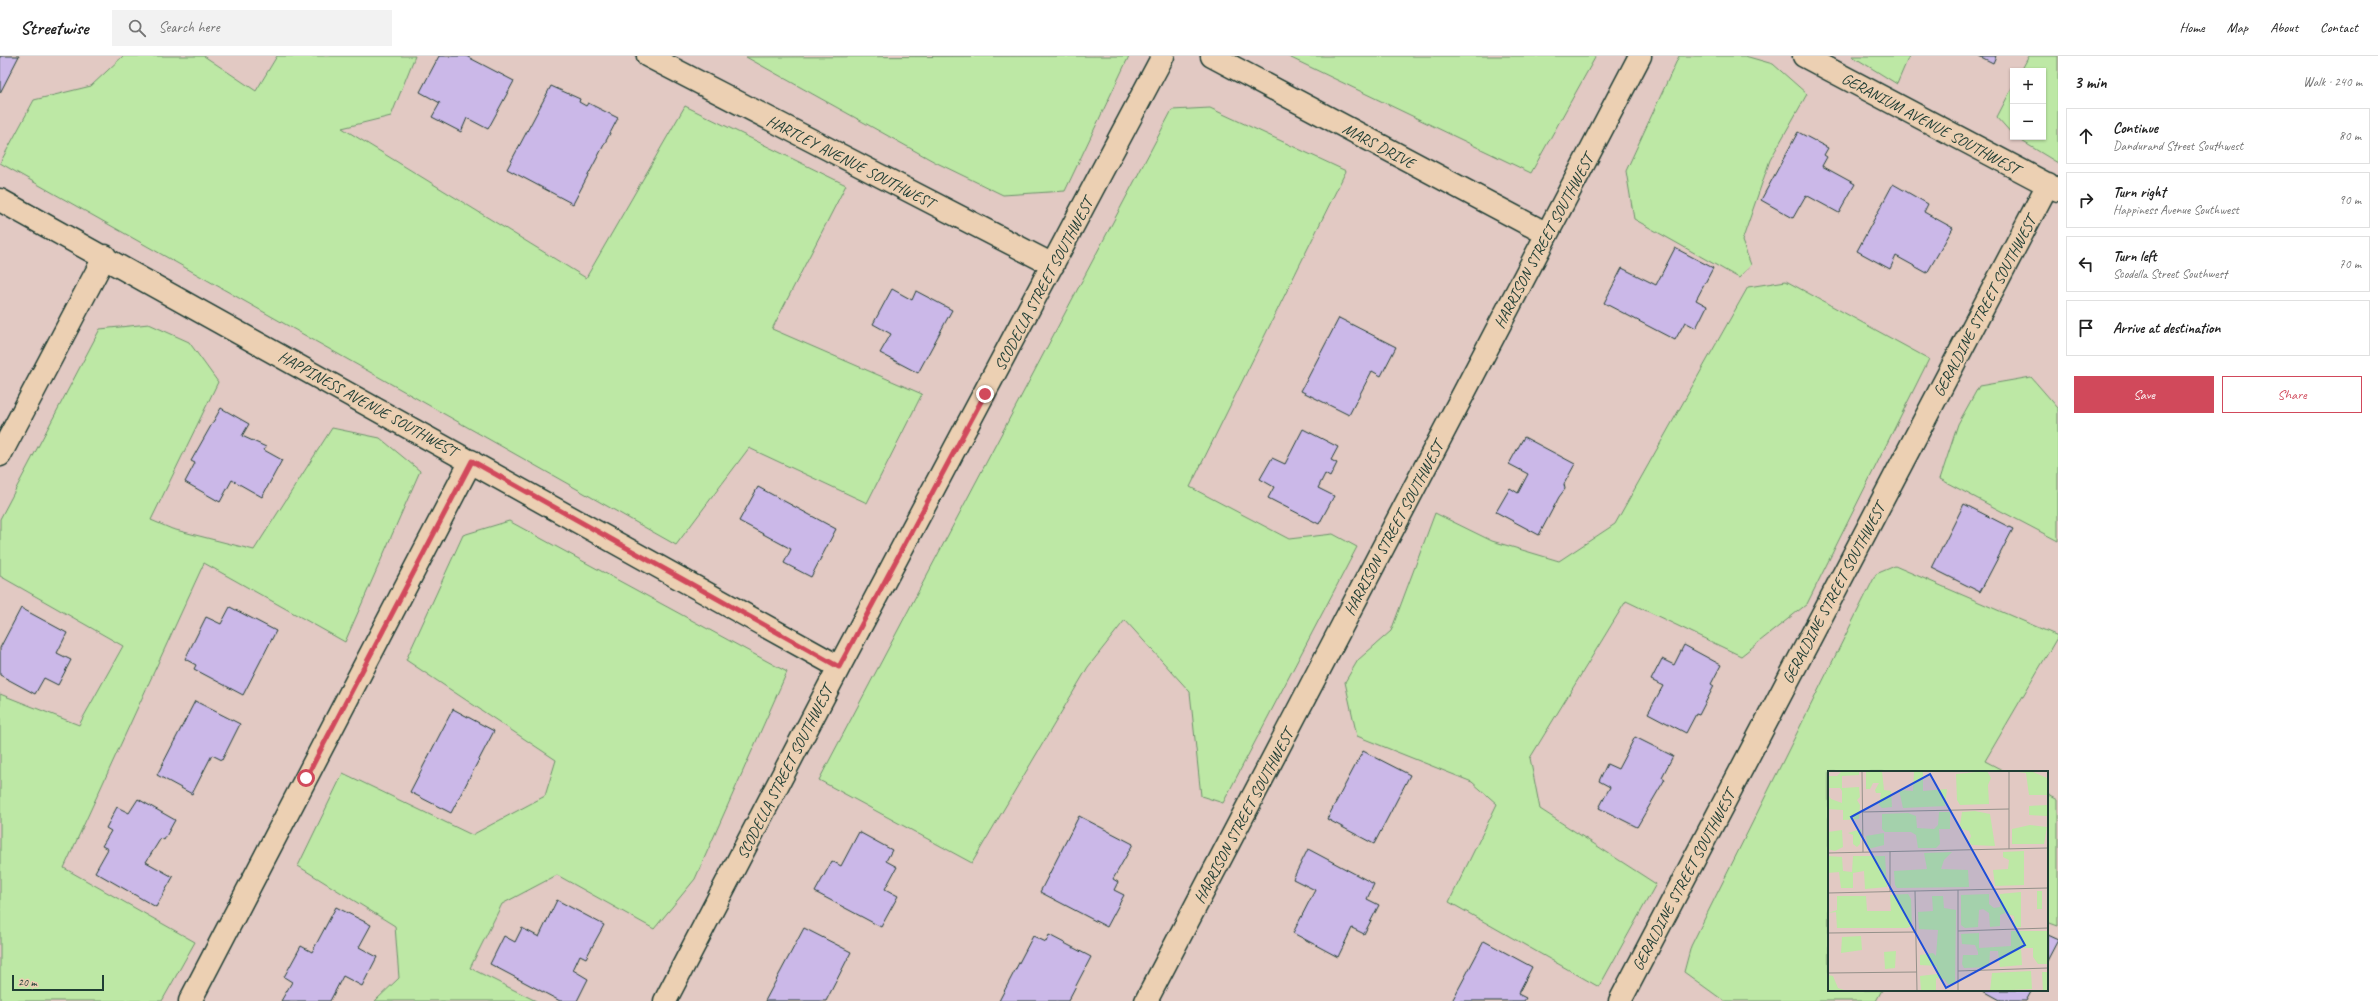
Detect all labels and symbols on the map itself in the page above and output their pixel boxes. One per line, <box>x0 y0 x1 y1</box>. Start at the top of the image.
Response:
street label: GERANIUM AVENUE SOUTHWEST <box>1838 68 2027 181</box>
street label: HARTLEY AVENUE SOUTHWEST <box>763 111 941 215</box>
street label: MARS DRIVE <box>1339 119 1420 174</box>
street label: HARRISON STREET SOUTHWEST <box>1490 147 1600 332</box>
street label: SCODELLA STREET SOUTHWEST <box>990 191 1100 374</box>
street label: GERALDINE STREET SOUTHWEST <box>1929 209 2043 400</box>
street label: HAPPINESS AVENUE SOUTHWEST <box>275 346 463 463</box>
route end <box>976 385 994 403</box>
street label: HARRISON STREET SOUTHWEST <box>1340 434 1450 619</box>
street label: GERALDINE STREET SOUTHWEST <box>1778 496 1892 687</box>
street label: SCODELLA STREET SOUTHWEST <box>732 678 840 863</box>
street label: HARRISON STREET SOUTHWEST <box>1190 722 1300 907</box>
route start <box>297 769 315 787</box>
inset map <box>1828 771 2048 991</box>
street label: GERALDINE STREET SOUTHWEST <box>1628 783 1742 974</box>
scale bar <box>12 973 104 992</box>

